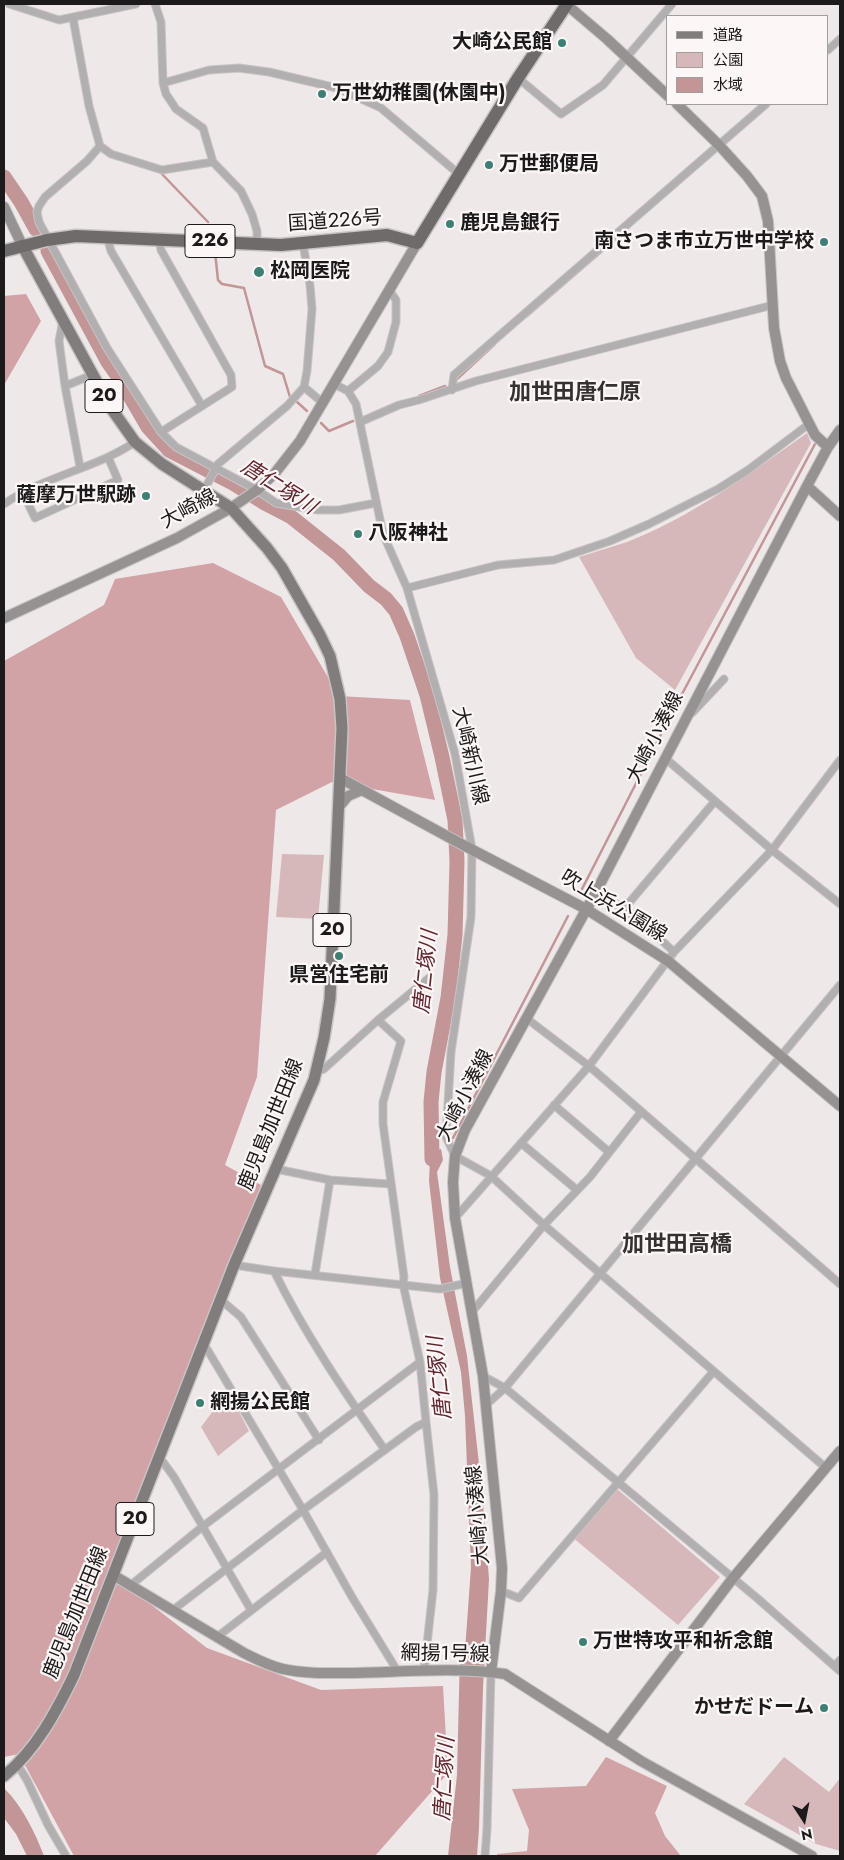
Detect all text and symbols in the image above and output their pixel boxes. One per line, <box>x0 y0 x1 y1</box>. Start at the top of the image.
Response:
legend <box>666 15 829 105</box>
text: 道路 <box>713 24 743 46</box>
place label: 大崎公民館 <box>452 31 552 55</box>
marker: 大崎公民館 <box>556 37 568 49</box>
text: 公園 <box>713 49 743 71</box>
text: 水域 <box>713 74 743 96</box>
place label: 万世幼稚園(休園中) <box>332 82 506 106</box>
marker: 万世幼稚園(休園中) <box>316 88 328 100</box>
place label: 万世郵便局 <box>499 153 599 177</box>
marker: 万世郵便局 <box>483 159 495 171</box>
street label: 国道226号 <box>287 207 383 237</box>
place label: 鹿児島銀行 <box>460 212 560 236</box>
marker: 鹿児島銀行 <box>444 218 456 230</box>
road number: 226 <box>185 225 235 258</box>
place label: 南さつま市立万世中学校 <box>594 230 814 254</box>
marker: 南さつま市立万世中学校 <box>818 236 830 248</box>
place label: 松岡医院 <box>270 260 350 284</box>
marker: 松岡医院 <box>252 265 266 279</box>
road number: 20 <box>85 380 123 412</box>
district label: 加世田唐仁原 <box>509 381 641 407</box>
water label: 唐仁塚川 <box>236 455 320 521</box>
place label: 薩摩万世駅跡 <box>16 484 136 508</box>
street label: 大崎線 <box>157 485 221 535</box>
marker: 薩摩万世駅跡 <box>140 490 152 502</box>
place label: 八阪神社 <box>368 522 448 546</box>
marker: 八阪神社 <box>352 528 364 540</box>
street label: 大崎小湊線 <box>623 688 689 788</box>
street label: 大崎新川線 <box>446 705 492 807</box>
street label: 吹上浜公園線 <box>555 866 671 948</box>
road number: 20 <box>313 914 351 946</box>
water label: 唐仁塚川 <box>410 929 444 1015</box>
marker: 県営住宅前 <box>333 950 345 962</box>
place label: 県営住宅前 <box>289 964 389 988</box>
street label: 大崎小湊線 <box>433 1046 499 1146</box>
street label: 鹿児島加世田線 <box>235 1056 309 1194</box>
district label: 加世田高橋 <box>622 1233 732 1259</box>
water label: 唐仁塚川 <box>424 1335 458 1421</box>
place label: 網揚公民館 <box>210 1391 310 1415</box>
marker: 網揚公民館 <box>194 1397 206 1409</box>
street label: 大崎小湊線 <box>463 1464 495 1566</box>
road number: 20 <box>116 1502 154 1536</box>
street label: 鹿児島加世田線 <box>40 1544 114 1682</box>
place label: 万世特攻平和祈念館 <box>593 1630 773 1654</box>
marker: 万世特攻平和祈念館 <box>577 1636 589 1648</box>
street label: 網揚1号線 <box>400 1642 490 1668</box>
place label: かせだドーム <box>694 1696 814 1720</box>
marker: かせだドーム <box>818 1702 830 1714</box>
water label: 唐仁塚川 <box>431 1736 461 1822</box>
north arrow <box>779 1795 829 1845</box>
text: N <box>799 1824 814 1846</box>

